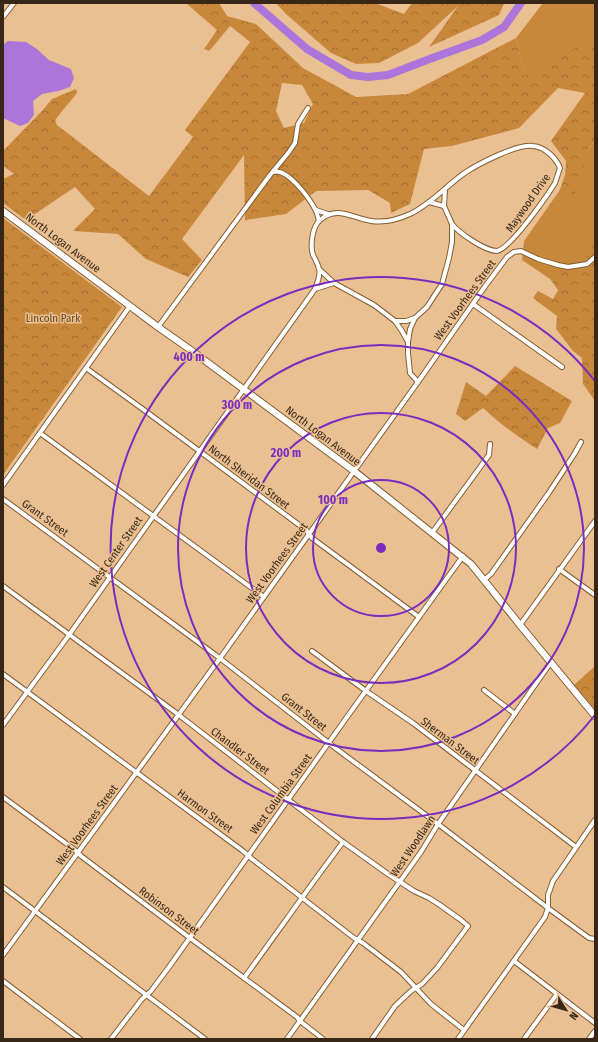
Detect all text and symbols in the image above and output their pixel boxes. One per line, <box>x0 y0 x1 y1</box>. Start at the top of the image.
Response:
street label: Maywood Drive <box>503 171 553 235</box>
street label: North Logan Avenue <box>23 211 103 275</box>
street label: West Voorhees Street <box>431 257 499 343</box>
park label: Lincoln Park <box>26 312 81 325</box>
text: 400 m <box>174 350 204 364</box>
text: 300 m <box>221 398 252 412</box>
street label: North Logan Avenue <box>283 404 363 468</box>
street label: North Sheridan Street <box>206 442 292 512</box>
text: 200 m <box>270 446 301 460</box>
text: 100 m <box>318 493 348 507</box>
street label: Grant Street <box>19 497 71 539</box>
street label: West Center Street <box>87 514 145 590</box>
street label: West Voorhees Street <box>243 520 311 606</box>
centre of rings <box>374 541 388 555</box>
street label: Grant Street <box>279 690 330 734</box>
street label: Sherman Street <box>418 715 482 767</box>
street label: Chandler Street <box>208 725 272 778</box>
street label: West Columbia Street <box>247 751 315 837</box>
street label: West Voorhees Street <box>53 782 121 868</box>
street label: Harmon Street <box>175 786 236 836</box>
street label: West Woodlawn <box>388 813 438 879</box>
street label: Robinson Street <box>136 884 202 938</box>
north arrow <box>546 990 586 1030</box>
text: N <box>566 1009 581 1022</box>

